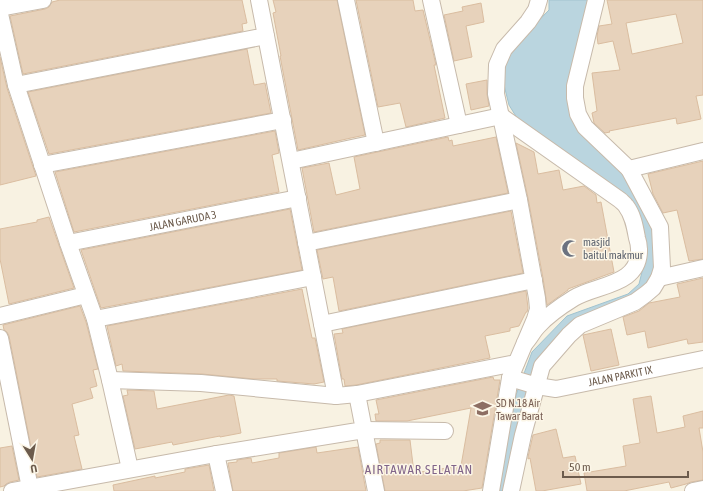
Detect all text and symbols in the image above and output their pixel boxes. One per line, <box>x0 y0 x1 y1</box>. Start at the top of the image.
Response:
street label: JALAN GARUDA 3 <box>148 208 217 233</box>
place label: masjid baitul makmur <box>583 236 644 261</box>
mosque icon: masjid baitul makmur <box>560 238 580 258</box>
street label: JALAN PARKIT IX <box>587 364 653 388</box>
place label: SD N.18 Air Tawar Barat <box>496 397 543 422</box>
school or university icon: SD N.18 Air Tawar Barat <box>473 399 493 419</box>
north arrow <box>12 439 52 479</box>
scale bar <box>563 453 688 479</box>
text: 50 m <box>569 460 591 474</box>
text: U <box>30 462 38 475</box>
district label: AIRTAWAR SELATAN <box>365 462 473 477</box>

